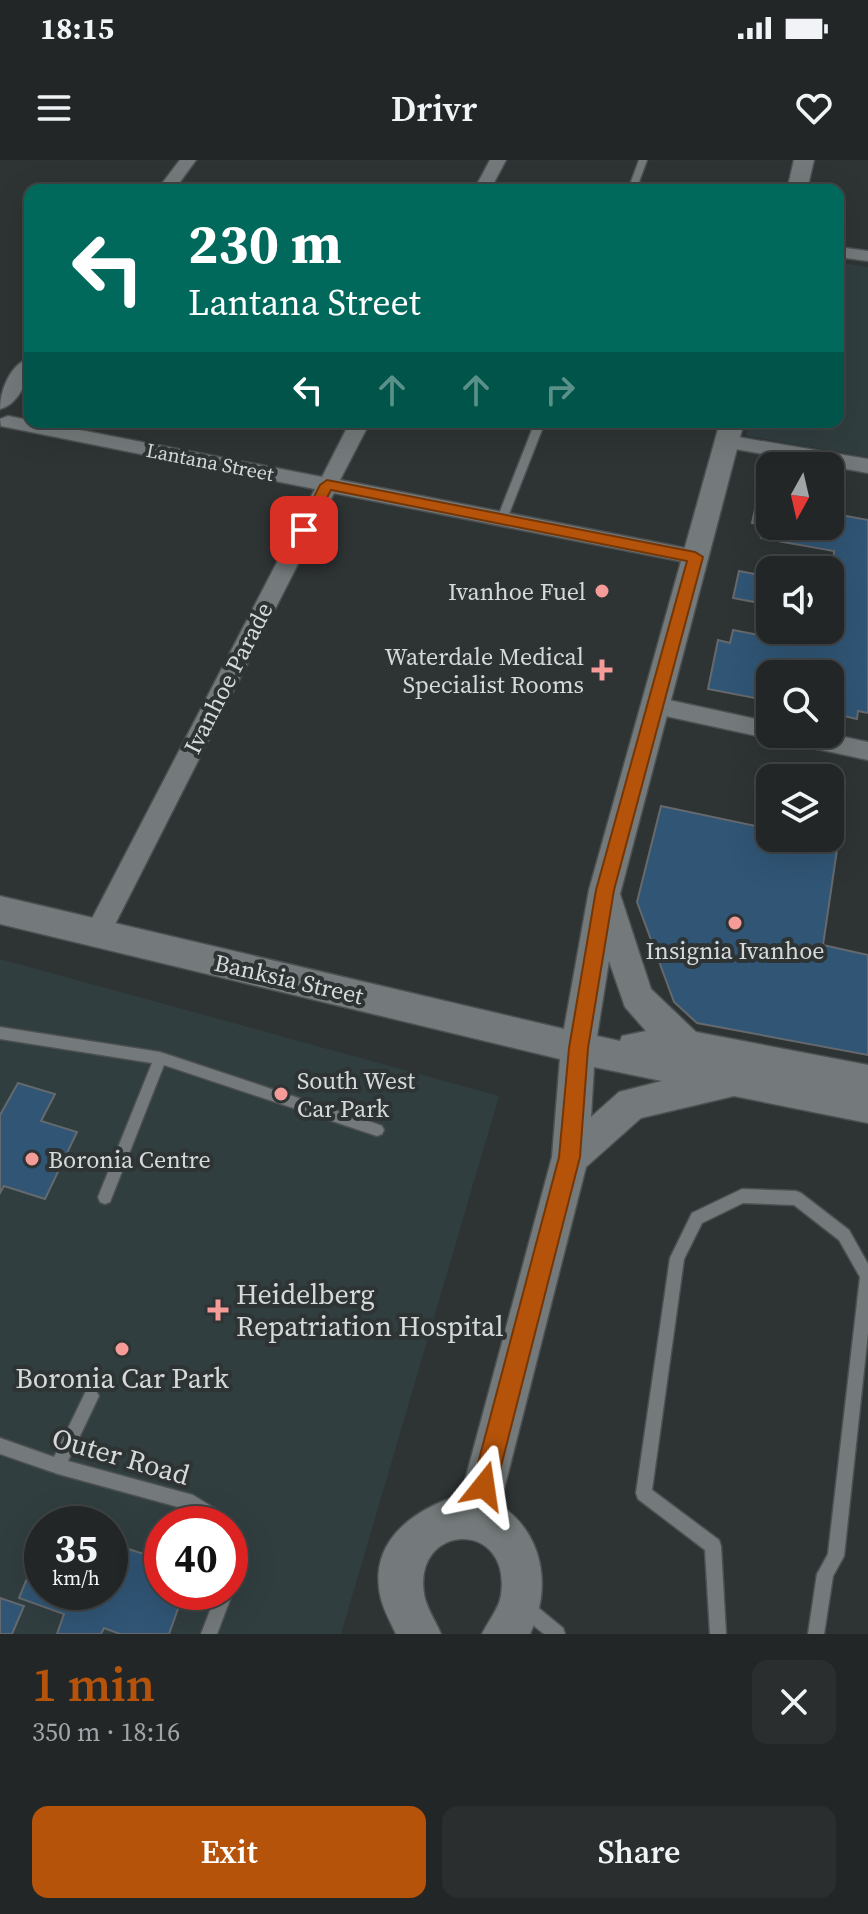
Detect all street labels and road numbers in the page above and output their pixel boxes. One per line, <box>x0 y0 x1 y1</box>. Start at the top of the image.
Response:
street label: Lantana Street <box>144 436 277 488</box>
street label: Ivanhoe Parade <box>176 597 280 759</box>
street label: Banksia Street <box>211 946 367 1012</box>
street label: Outer Road <box>48 1418 194 1494</box>

